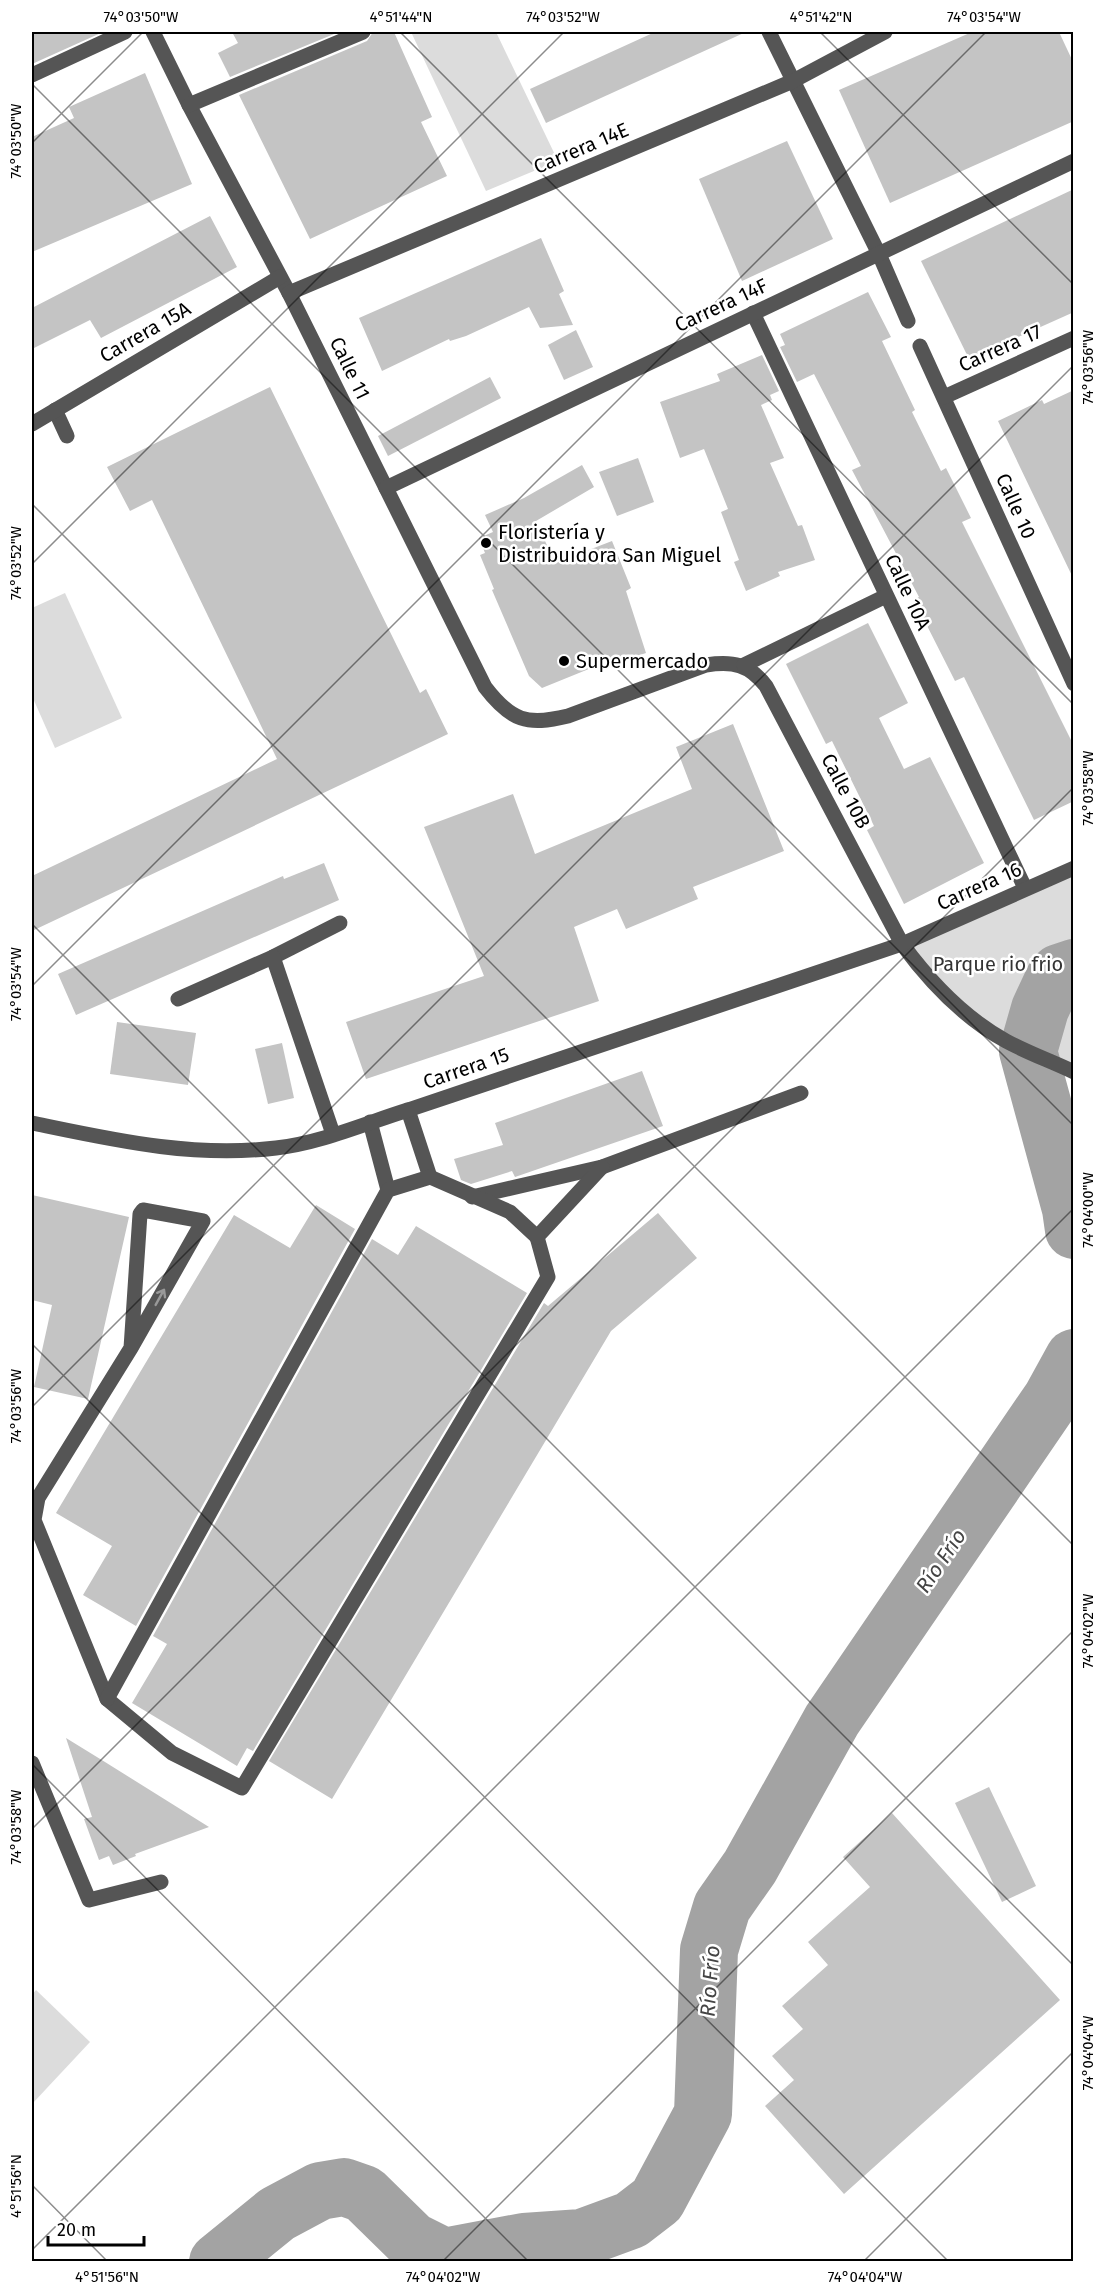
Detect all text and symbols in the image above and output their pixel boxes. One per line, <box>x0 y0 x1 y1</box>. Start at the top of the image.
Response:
text: 74°03'50"W <box>104 8 179 26</box>
text: 4°51'44"N <box>369 8 433 26</box>
text: 74°03'52"W <box>526 8 601 26</box>
text: 4°51'42"N <box>789 8 853 26</box>
text: 74°03'54"W <box>947 8 1022 26</box>
text: 74°03'50"W <box>7 103 25 179</box>
street label: Carrera 14E <box>530 117 632 179</box>
street label: Carrera 14F <box>671 273 772 337</box>
street label: Carrera 15A <box>95 296 195 368</box>
street label: Carrera 17 <box>955 319 1045 377</box>
text: 74°03'56"W <box>1079 329 1097 404</box>
street label: Calle 11 <box>325 333 375 403</box>
street label: Calle 10 <box>991 469 1041 543</box>
place label: Floristería y Distribuidora San Miguel <box>498 520 721 567</box>
text: 74°03'52"W <box>7 525 25 600</box>
marker: Floristería y Distribuidora San Miguel <box>479 536 493 550</box>
street label: Calle 10A <box>880 550 936 634</box>
place label: Supermercado <box>576 649 708 673</box>
marker: Supermercado <box>557 654 571 668</box>
street label: Calle 10B <box>816 749 876 833</box>
text: 74°03'58"W <box>1079 750 1097 825</box>
street label: Carrera 16 <box>933 857 1025 915</box>
text: 74°03'54"W <box>7 946 25 1021</box>
park label: Parque rio frio <box>933 952 1063 976</box>
street label: Carrera 15 <box>420 1042 512 1094</box>
text: 74°04'00"W <box>1079 1172 1097 1248</box>
one-way arrow <box>154 1289 166 1306</box>
text: 74°03'56"W <box>7 1368 25 1443</box>
water label: Río Frío <box>910 1524 972 1598</box>
text: 74°04'02"W <box>1079 1593 1097 1668</box>
text: 74°03'58"W <box>7 1789 25 1864</box>
water label: Río Frío <box>695 1944 725 2018</box>
text: 74°04'04"W <box>1079 2015 1097 2090</box>
text: 4°51'56"N <box>7 2154 25 2218</box>
scale bar <box>48 2209 144 2247</box>
text: 20 m <box>57 2219 96 2241</box>
text: 4°51'56"N <box>75 2268 139 2286</box>
text: 74°04'02"W <box>406 2268 481 2286</box>
text: 74°04'04"W <box>828 2268 903 2286</box>

